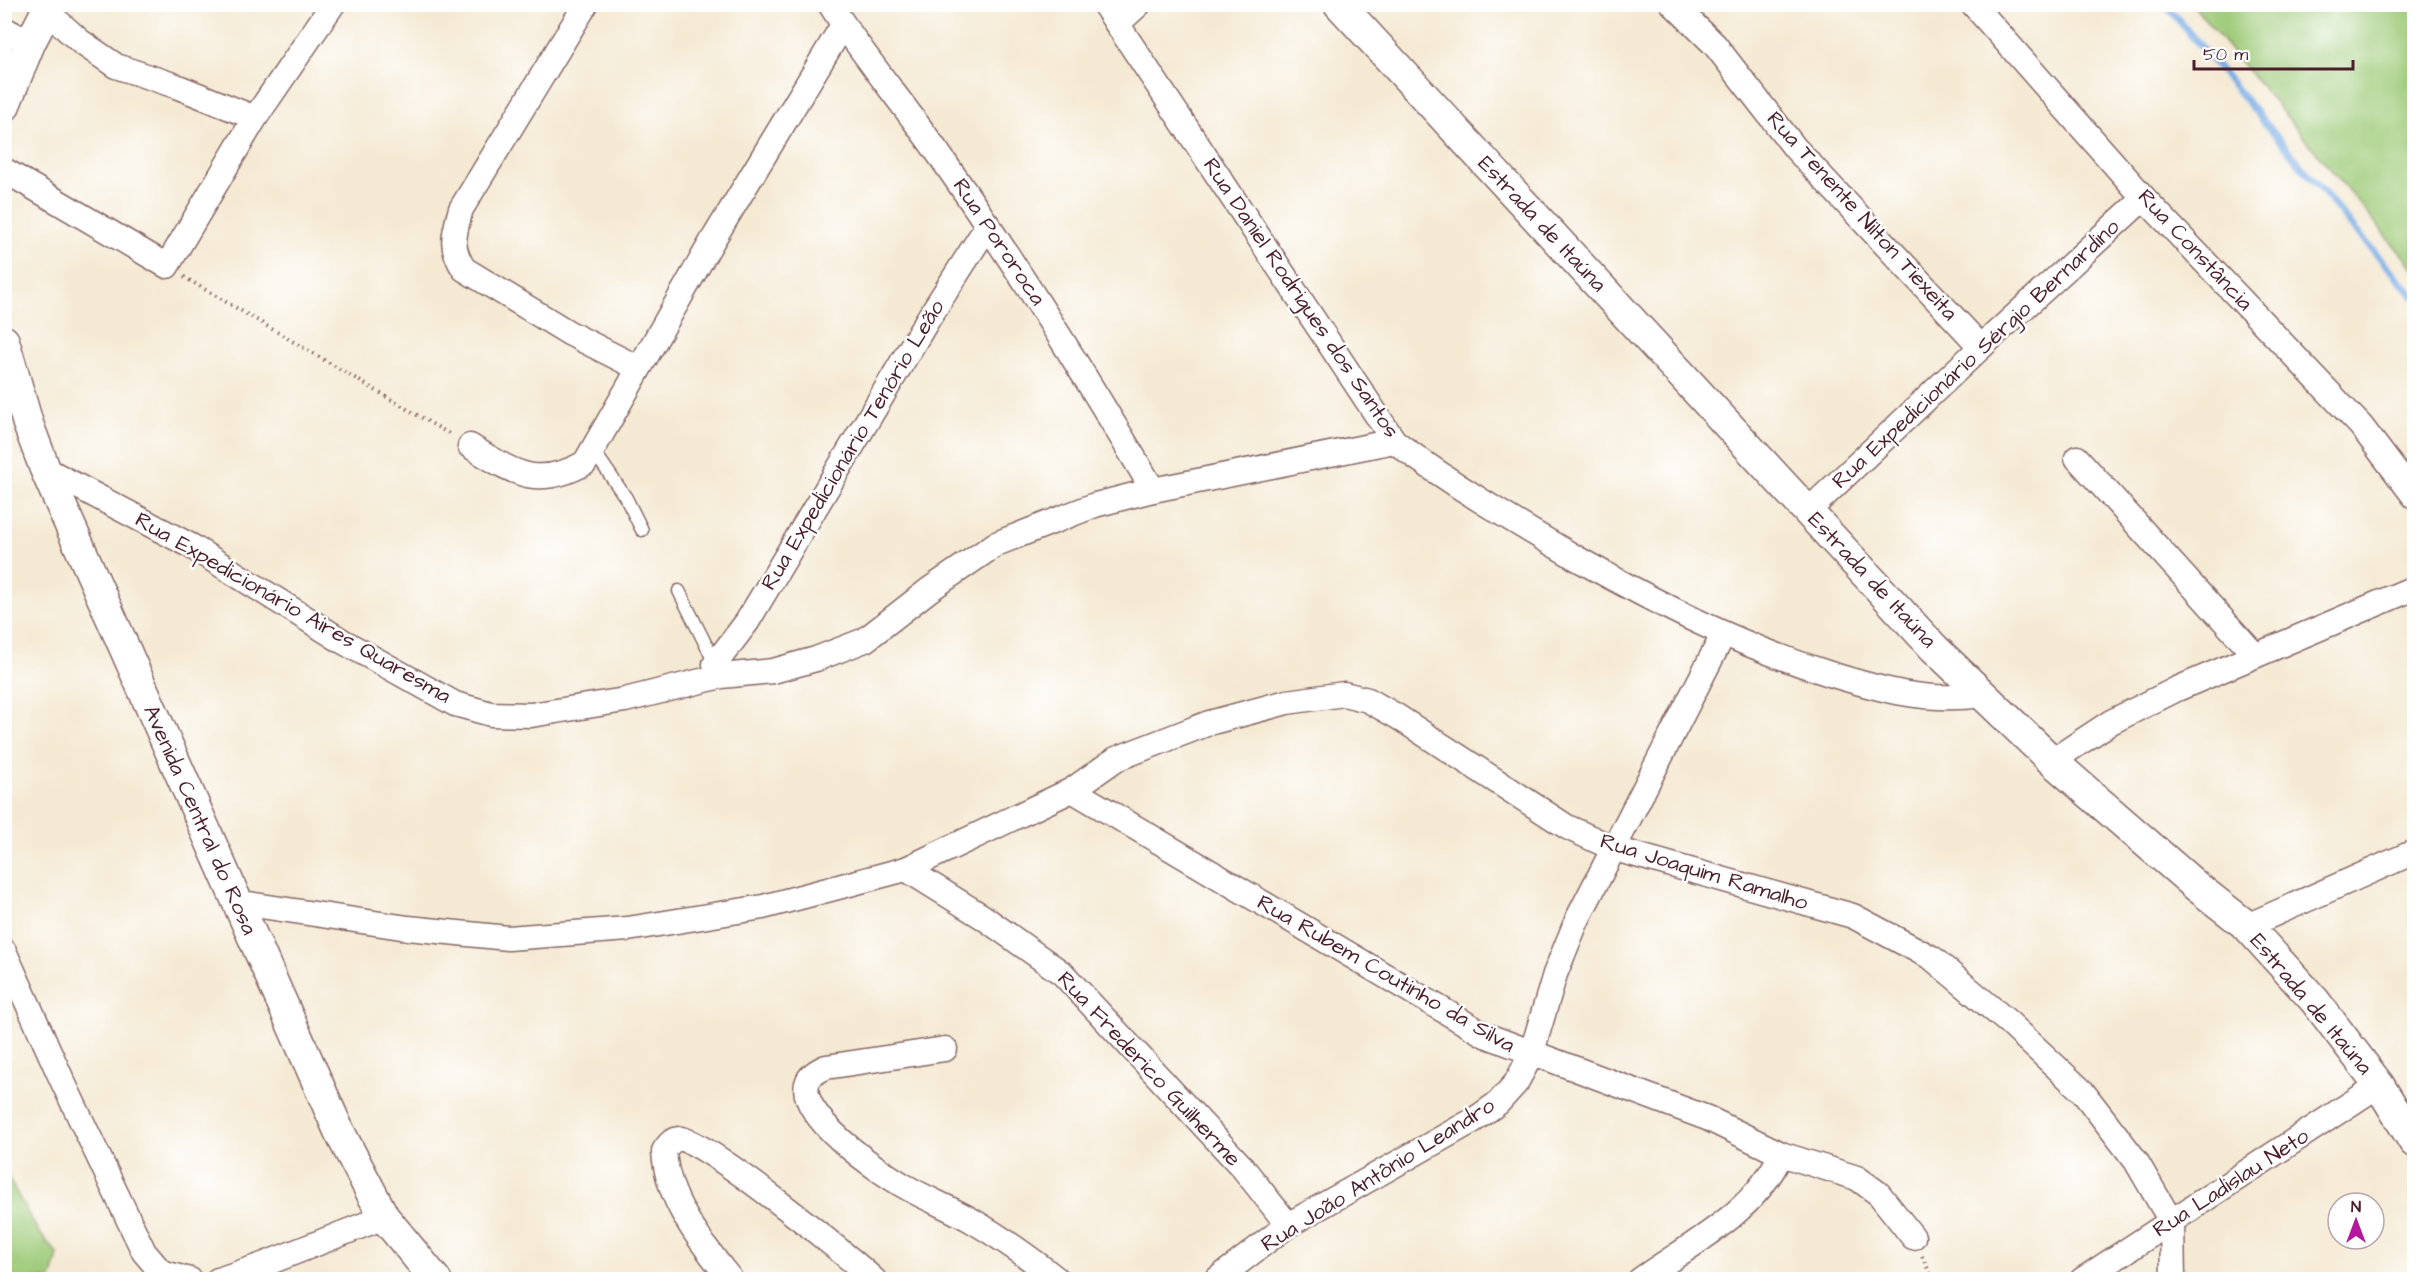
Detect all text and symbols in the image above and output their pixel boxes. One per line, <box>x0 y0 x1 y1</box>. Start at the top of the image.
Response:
scale bar <box>2194 33 2353 71</box>
text: 50 m <box>2203 42 2248 67</box>
street label: Rua Tenente Nilton Tiexeita <box>1759 104 1965 328</box>
street label: Estrada de Itaúna <box>1471 149 1613 299</box>
street label: Rua Daniel Rodrigues dos Santos <box>1194 152 1407 445</box>
street label: Rua Pororoca <box>945 172 1053 312</box>
street label: Rua Constância <box>2130 182 2260 318</box>
street label: Rua Expedicionário Sérgio Bernardino <box>1825 211 2128 497</box>
street label: Rua Expedicionário Tenório Leão <box>754 293 953 596</box>
street label: Rua Expedicionário Aires Quaresma <box>129 505 457 711</box>
street label: Estrada de Itaúna <box>1801 505 1943 655</box>
street label: Avenida Central do Rosa <box>135 700 265 940</box>
street label: Rua Joaquim Ramalho <box>1596 826 1812 919</box>
street label: Rua Rubem Coutinho da Silva <box>1251 887 1521 1061</box>
street label: Estrada de Itaúna <box>2242 926 2380 1082</box>
street label: Rua Frederico Guilherme <box>1050 964 1248 1174</box>
street label: Rua João Antônio Leandro <box>1255 1090 1501 1260</box>
street label: Rua Ladislau Neto <box>2147 1121 2316 1245</box>
north arrow <box>2326 1191 2386 1251</box>
text: N <box>2351 1196 2361 1218</box>

